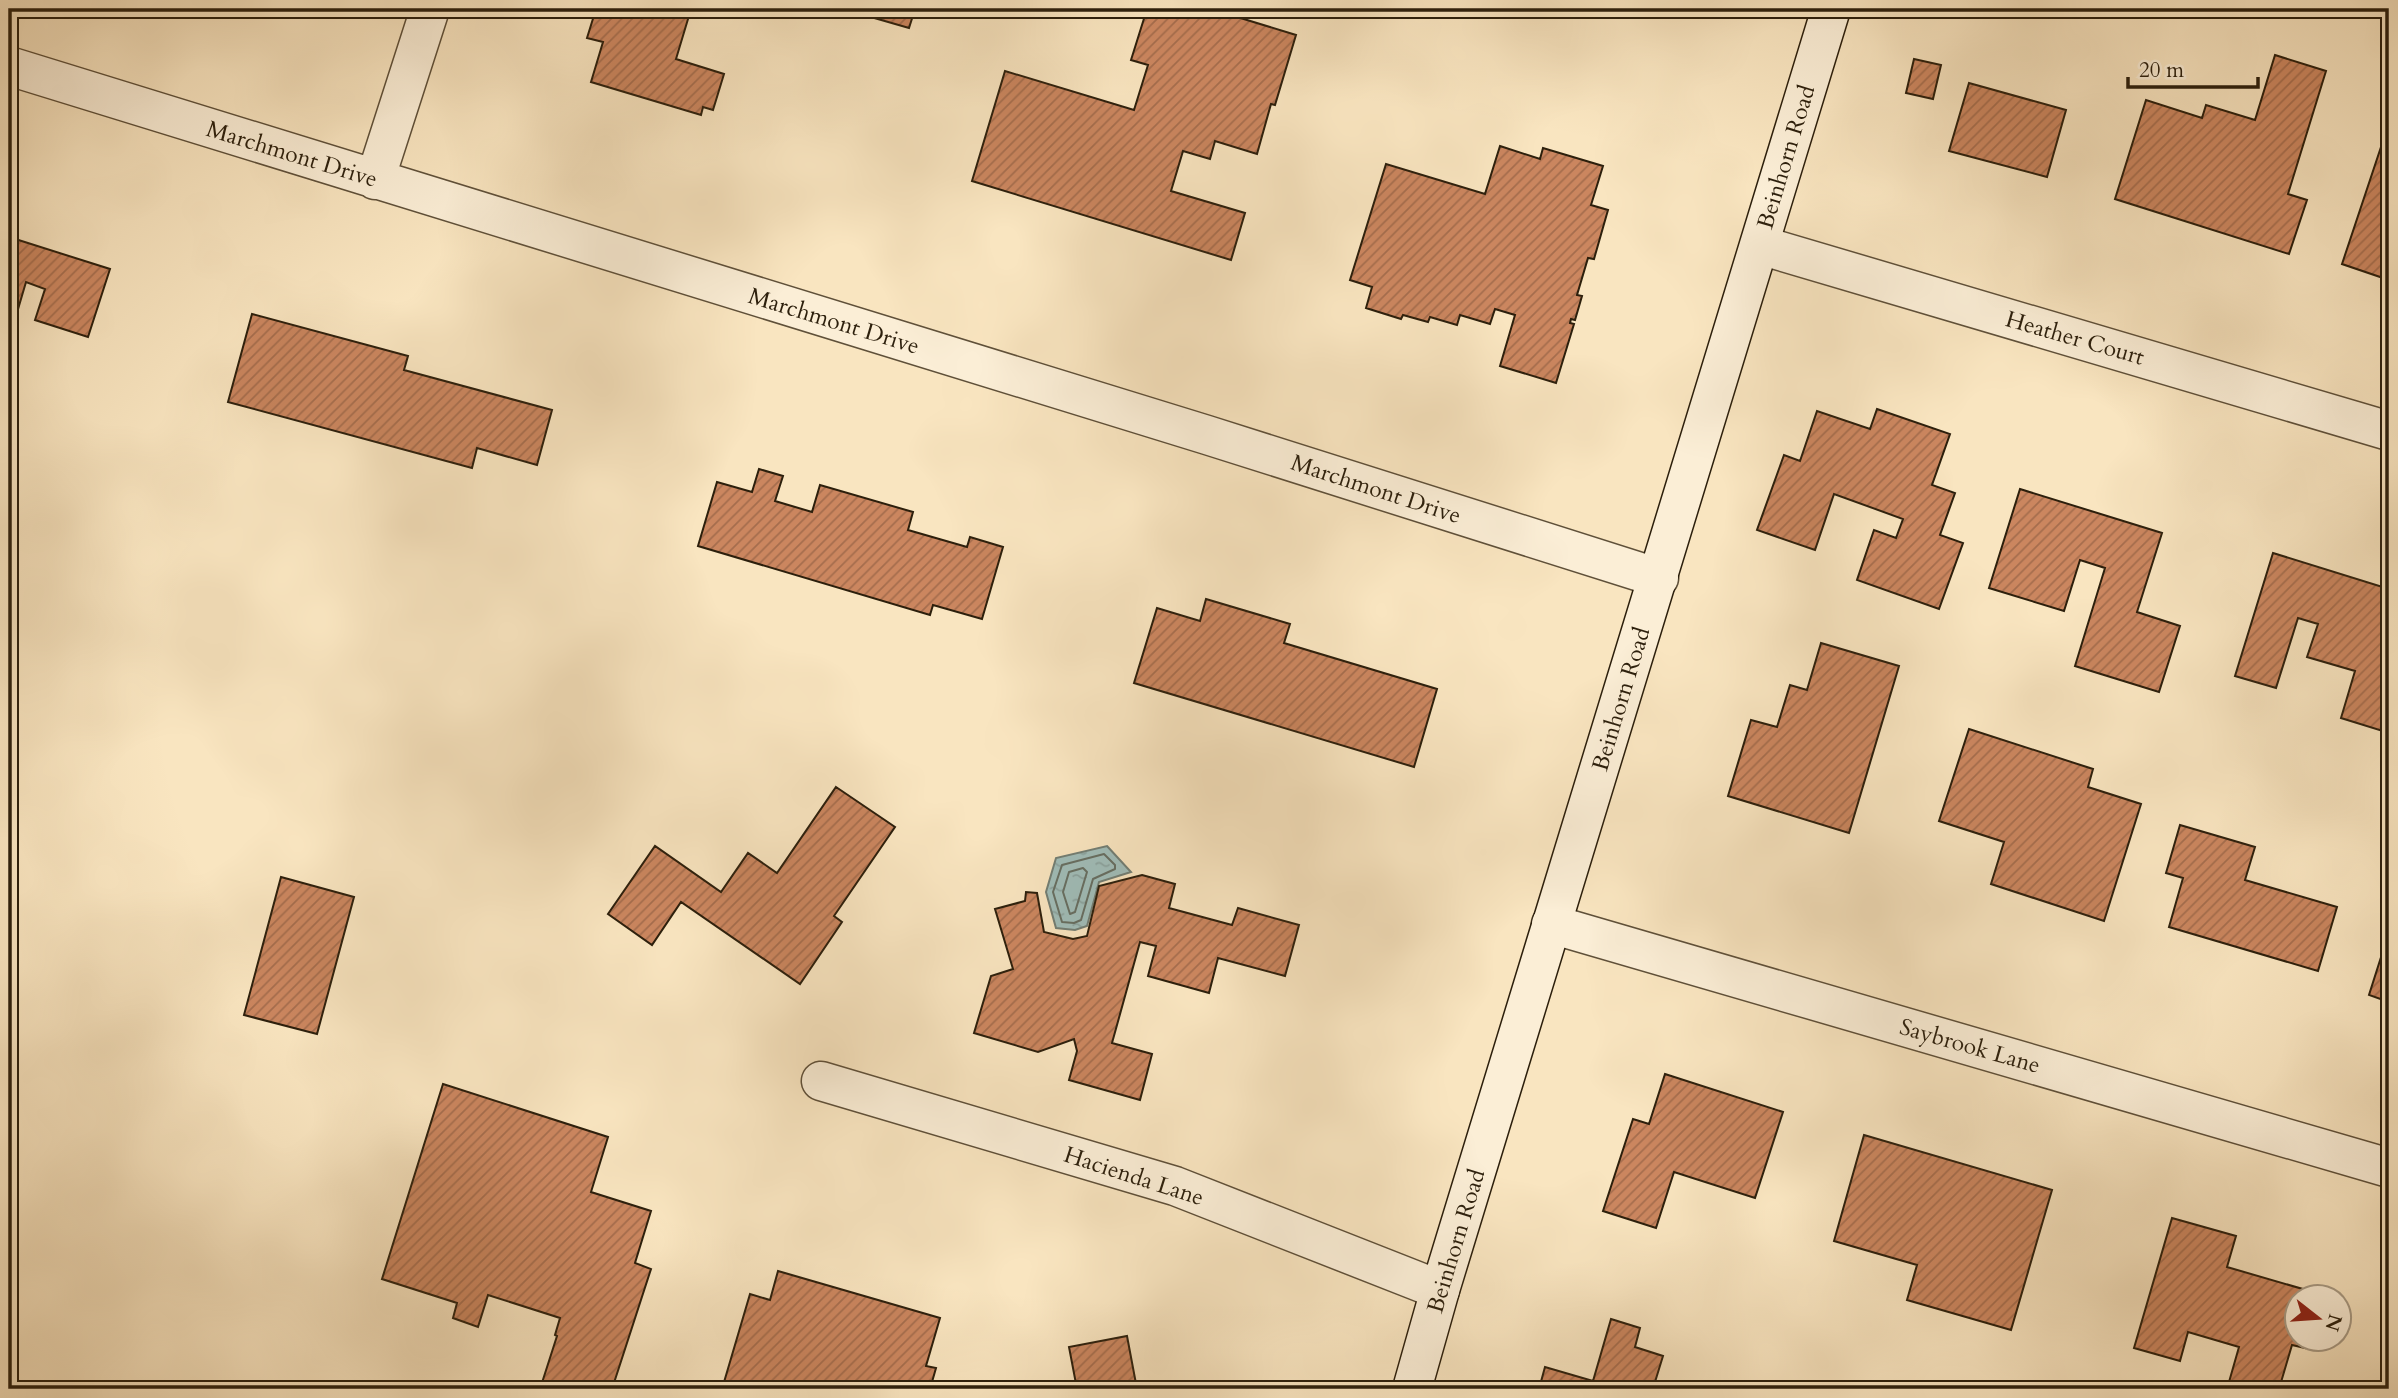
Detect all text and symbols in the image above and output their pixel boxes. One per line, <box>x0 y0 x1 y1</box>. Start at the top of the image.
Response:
scale bar <box>2128 46 2258 90</box>
text: 20 m <box>2139 56 2184 85</box>
street label: Beinhorn Road <box>1749 81 1823 233</box>
street label: Marchmont Drive <box>203 113 381 195</box>
street label: Marchmont Drive <box>745 280 923 362</box>
street label: Heather Court <box>2002 303 2148 373</box>
street label: Marchmont Drive <box>1287 447 1465 531</box>
street label: Beinhorn Road <box>1584 623 1658 775</box>
street label: Saybrook Lane <box>1896 1011 2044 1081</box>
street label: Hacienda Lane <box>1060 1139 1208 1213</box>
street label: Beinhorn Road <box>1419 1165 1493 1317</box>
north arrow <box>2282 1282 2352 1352</box>
text: N <box>2318 1311 2348 1335</box>

